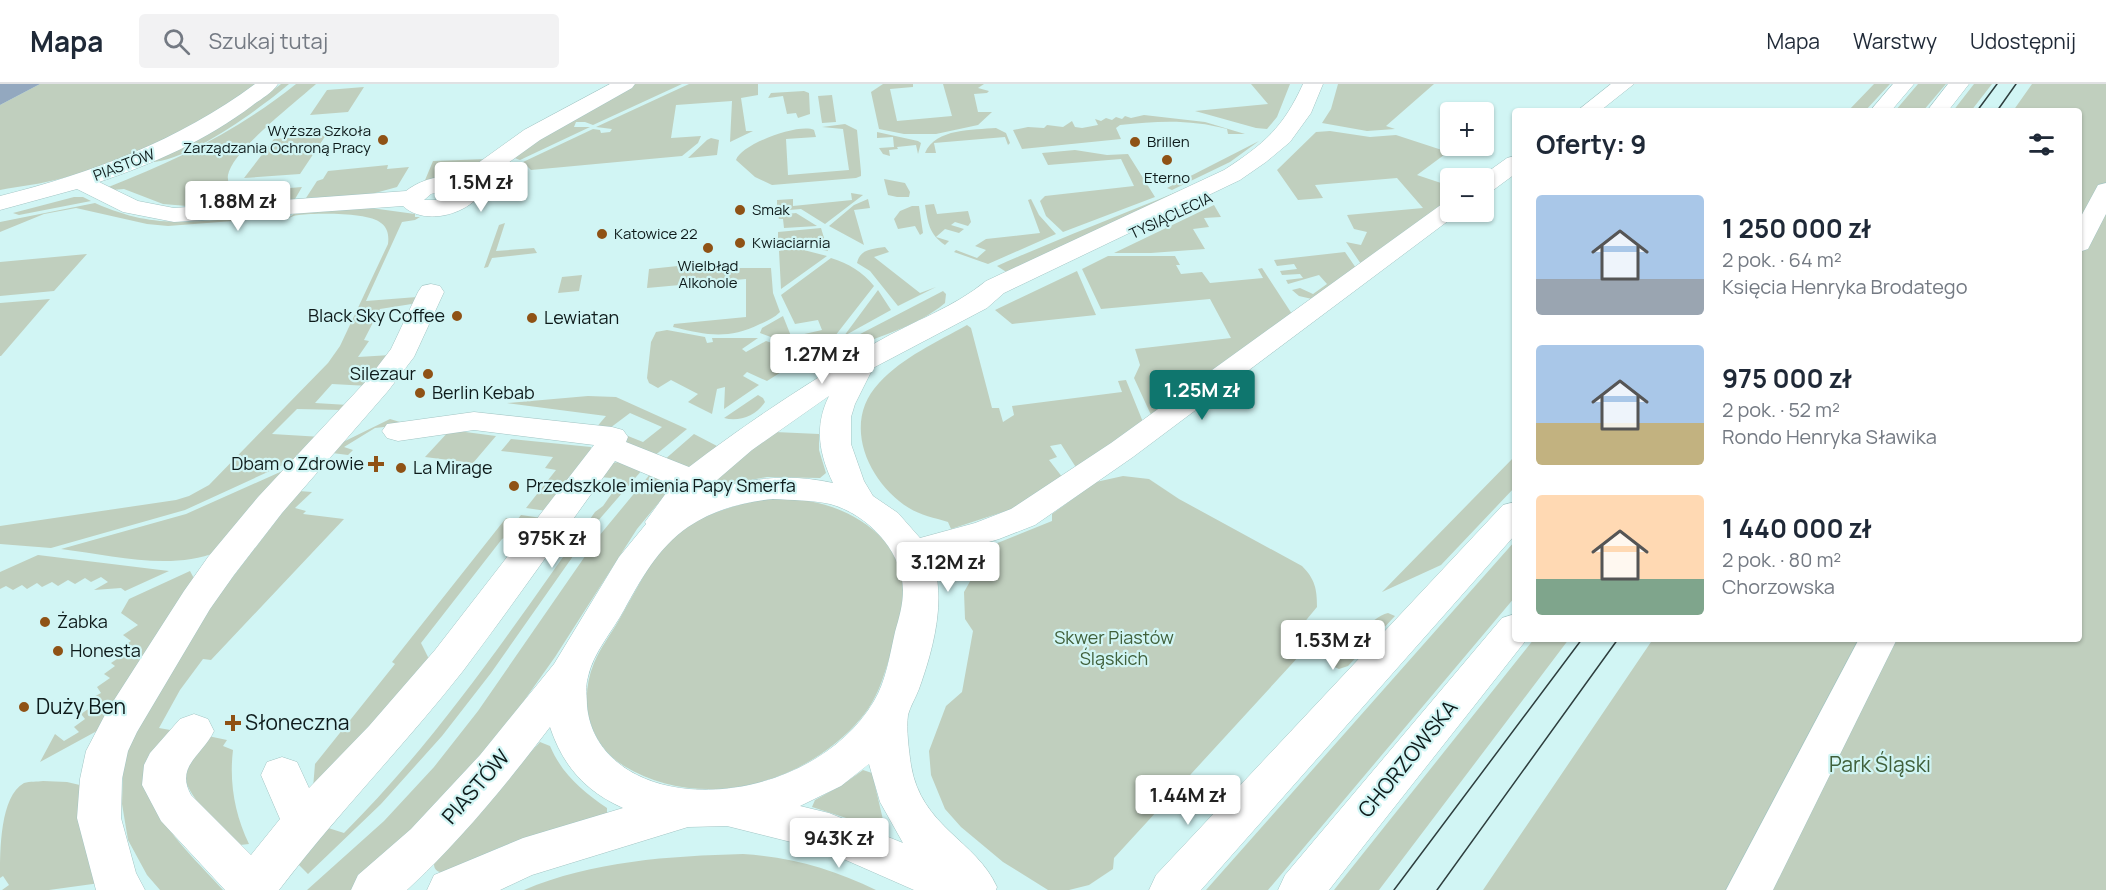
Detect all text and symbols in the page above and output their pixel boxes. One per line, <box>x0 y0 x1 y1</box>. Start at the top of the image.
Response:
search box <box>139 14 559 68</box>
text: Mapa <box>30 22 103 60</box>
icon: search <box>160 25 193 58</box>
text: Szukaj tutaj <box>208 26 328 56</box>
text: Mapa <box>1767 27 1820 55</box>
text: Warstwy <box>1853 27 1937 55</box>
text: Udostępnij <box>1970 27 2076 55</box>
map controls <box>1440 102 1494 222</box>
button: + <box>1440 102 1494 156</box>
place label: Wyższa Szkoła Zarządzania Ochroną Pracy <box>183 120 371 158</box>
text: Oferty: 9 <box>1536 126 1647 162</box>
icon: filters <box>2025 128 2058 161</box>
place label: Brillen <box>1147 131 1190 152</box>
marker: Wyższa Szkoła Zarządzania Ochroną Pracy <box>376 133 390 147</box>
marker: Brillen <box>1128 135 1142 149</box>
street label: PIASTÓW <box>90 143 158 186</box>
marker: Eterno <box>1160 153 1174 167</box>
pin: 1.5M zł <box>426 162 536 213</box>
place label: Eterno <box>1144 167 1190 188</box>
text: 1.5M zł <box>449 168 513 195</box>
button: − <box>1440 168 1494 222</box>
pin: 1.88M zł <box>176 181 300 232</box>
text: 1.88M zł <box>199 187 277 214</box>
street label: TYSIĄCLECIA <box>1126 187 1216 244</box>
place label: Smak <box>752 199 790 220</box>
marker: Smak <box>733 203 747 217</box>
text: 1 250 000 zł <box>1722 210 1871 246</box>
icon: home <box>1584 219 1656 291</box>
place label: Katowice 22 <box>614 223 697 244</box>
marker: Katowice 22 <box>595 227 609 241</box>
place label: Kwiaciarnia <box>752 232 830 253</box>
marker: Kwiaciarnia <box>733 236 747 250</box>
marker: Wielbłąd Alkohole <box>701 241 715 255</box>
text: 2 pok. · 64 m² <box>1722 246 1842 273</box>
place label: Wielbłąd Alkohole <box>678 255 738 293</box>
text: Księcia Henryka Brodatego <box>1722 273 1968 300</box>
place label: Black Sky Coffee <box>308 303 445 327</box>
place label: Lewiatan <box>544 305 619 329</box>
marker: Black Sky Coffee <box>450 309 464 323</box>
marker: Lewiatan <box>525 311 539 325</box>
pin: 1.27M zł <box>760 334 884 385</box>
text: 1.27M zł <box>784 340 860 367</box>
text: 975 000 zł <box>1722 360 1852 396</box>
place label: Silezaur <box>350 361 417 385</box>
marker: Silezaur <box>421 367 435 381</box>
icon: home <box>1584 369 1656 441</box>
pin: 1.25M zł <box>1140 370 1264 421</box>
text: 1.25M zł <box>1164 376 1240 403</box>
place label: Berlin Kebab <box>432 380 535 404</box>
marker: Berlin Kebab <box>413 386 427 400</box>
text: 2 pok. · 52 m² <box>1722 396 1840 423</box>
text: Rondo Henryka Sławika <box>1722 423 1937 450</box>
place label: Dbam o Zdrowie <box>231 451 364 475</box>
place label: La Mirage <box>413 455 492 479</box>
marker: Dbam o Zdrowie <box>369 457 383 471</box>
marker: La Mirage <box>394 461 408 475</box>
place label: Przedszkole imienia Papy Smerfa <box>526 473 796 497</box>
marker: Przedszkole imienia Papy Smerfa <box>507 479 521 493</box>
text: 1 440 000 zł <box>1722 510 1872 546</box>
pin: 975K zł <box>497 518 607 569</box>
icon: home <box>1584 519 1656 591</box>
text: 975K zł <box>517 524 587 551</box>
pin: 3.12M zł <box>886 542 1010 593</box>
text: 2 pok. · 80 m² <box>1722 546 1841 573</box>
text: 3.12M zł <box>911 548 985 575</box>
text: Chorzowska <box>1722 573 1835 600</box>
place label: Żabka <box>57 609 108 633</box>
marker: Żabka <box>38 615 52 629</box>
pin: 1.53M zł <box>1271 620 1395 671</box>
park label: Skwer Piastów Śląskich <box>1054 625 1174 670</box>
text: 1.53M zł <box>1295 626 1371 653</box>
place label: Honesta <box>70 638 141 662</box>
marker: Honesta <box>51 644 65 658</box>
place label: Duży Ben <box>36 692 126 720</box>
street label: CHORZOWSKA <box>1351 694 1463 823</box>
marker: Duży Ben <box>17 700 31 714</box>
place label: Słoneczna <box>245 708 349 736</box>
marker: Słoneczna <box>226 716 240 730</box>
street label: PIASTÓW <box>435 743 516 830</box>
park label: Park Śląski <box>1829 750 1931 778</box>
pin: 1.44M zł <box>1126 775 1250 826</box>
text: 1.44M zł <box>1149 781 1227 808</box>
pin: 943K zł <box>784 818 894 869</box>
text: 943K zł <box>804 824 874 851</box>

